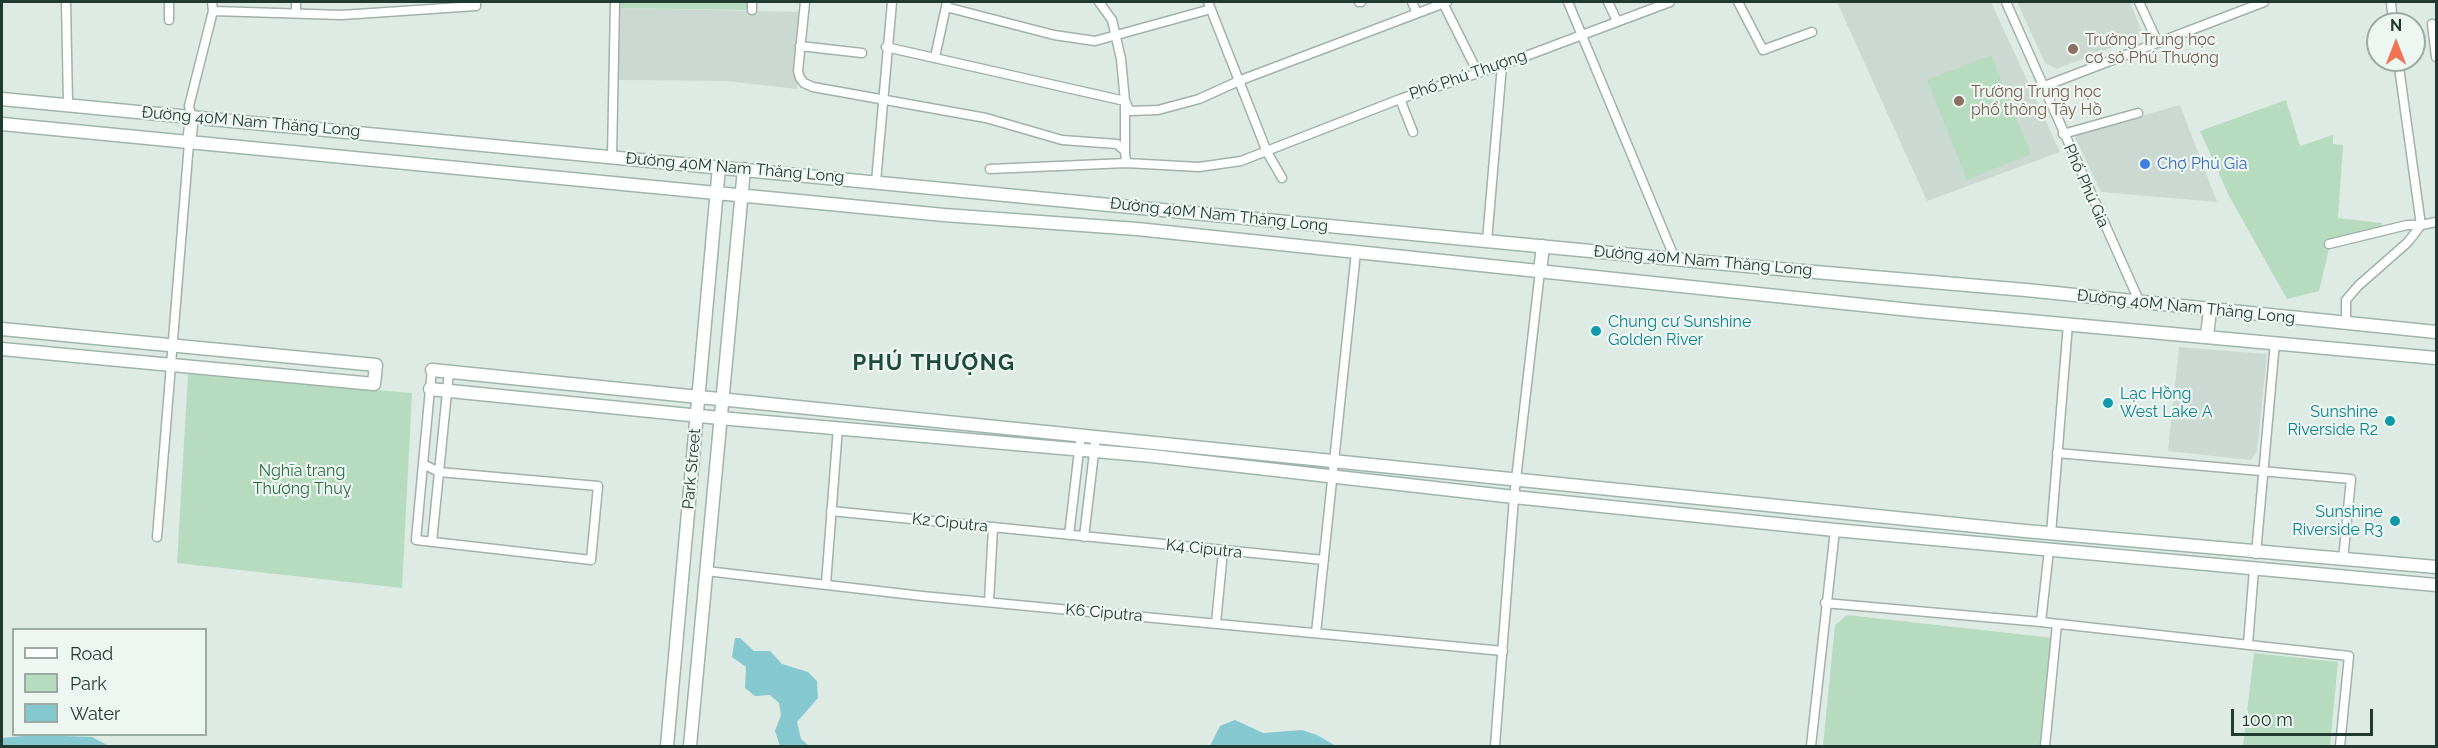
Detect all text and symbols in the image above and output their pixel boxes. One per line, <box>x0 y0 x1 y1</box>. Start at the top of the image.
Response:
north arrow <box>2366 12 2426 72</box>
text: N <box>2390 16 2402 35</box>
place label: Trường Trung học cơ sở Phú Thượng <box>2085 30 2219 68</box>
marker: Trường Trung học cơ sở Phú Thượng <box>2066 42 2080 56</box>
street label: Phố Phú Thượng <box>1407 46 1529 104</box>
place label: Trường Trung học phổ thông Tây Hồ <box>1971 82 2102 120</box>
marker: Trường Trung học phổ thông Tây Hồ <box>1952 94 1966 108</box>
street label: Đường 40M Nam Thăng Long <box>141 103 361 141</box>
street label: Phố Phú Gia <box>2059 141 2113 231</box>
street label: Đường 40M Nam Thăng Long <box>625 149 845 187</box>
place label: Chợ Phú Gia <box>2157 154 2247 174</box>
marker: Chợ Phú Gia <box>2138 157 2152 171</box>
street label: Đường 40M Nam Thăng Long <box>1109 194 1329 236</box>
street label: Đường 40M Nam Thăng Long <box>1593 242 1813 280</box>
street label: Đường 40M Nam Thăng Long <box>2076 286 2296 328</box>
place label: Chung cư Sunshine Golden River <box>1608 312 1751 350</box>
marker: Chung cư Sunshine Golden River <box>1589 324 1603 338</box>
district label: PHÚ THƯỢNG <box>853 350 1015 376</box>
place label: Lạc Hồng West Lake A <box>2120 384 2213 422</box>
marker: Lạc Hồng West Lake A <box>2101 396 2115 410</box>
place label: Sunshine Riverside R2 <box>2287 402 2378 440</box>
marker: Sunshine Riverside R2 <box>2383 414 2397 428</box>
street label: Park Street <box>679 428 705 510</box>
park label: Nghĩa trang Thượng Thuỵ <box>253 461 351 499</box>
place label: Sunshine Riverside R3 <box>2292 502 2383 540</box>
street label: K2 Ciputra <box>911 509 989 537</box>
marker: Sunshine Riverside R3 <box>2388 514 2402 528</box>
street label: K4 Ciputra <box>1165 535 1243 563</box>
street label: K6 Ciputra <box>1065 600 1143 626</box>
legend <box>12 628 207 736</box>
text: Road <box>70 643 113 664</box>
text: Park <box>70 673 107 694</box>
scale bar <box>2234 697 2376 735</box>
text: Water <box>70 703 120 724</box>
text: 100 m <box>2242 709 2293 730</box>

